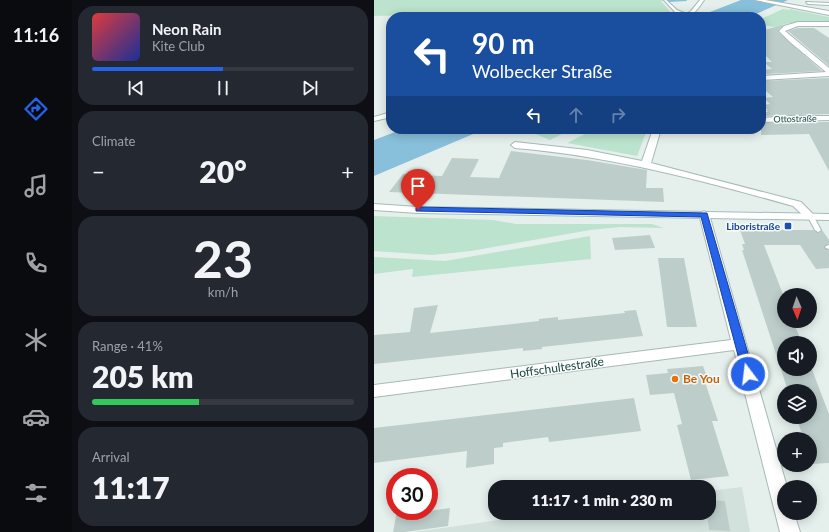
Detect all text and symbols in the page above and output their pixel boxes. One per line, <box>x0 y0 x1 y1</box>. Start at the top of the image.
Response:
text: Neon Rain <box>152 20 221 38</box>
text: 11:16 <box>13 24 59 46</box>
text: 90 m <box>472 26 535 60</box>
icon: left <box>406 28 458 80</box>
text: Kite Club <box>152 38 205 54</box>
text: Wolbecker Straße <box>472 60 612 82</box>
icon: previous <box>125 77 147 99</box>
icon: pause <box>212 77 234 99</box>
icon: next <box>299 77 321 99</box>
icon: directions <box>22 95 50 123</box>
icon: left <box>523 104 545 126</box>
icon: ahead <box>565 104 587 126</box>
icon: right <box>607 104 629 126</box>
street label: Ottostraße <box>773 113 817 124</box>
text: Climate <box>92 133 135 149</box>
text: 20° <box>199 153 247 189</box>
text: − <box>92 158 105 185</box>
text: + <box>341 158 354 185</box>
pin <box>401 169 435 210</box>
icon: music <box>22 172 50 200</box>
icon: arrive <box>407 175 429 197</box>
place label: Liboristraße <box>726 220 781 232</box>
marker: Liboristraße <box>783 221 793 231</box>
text: 23 <box>193 227 253 289</box>
icon: phone <box>22 249 50 277</box>
text: km/h <box>208 284 238 300</box>
north arrow <box>777 288 817 328</box>
map controls <box>777 288 817 520</box>
icon: climate <box>22 326 50 354</box>
button: sound <box>777 336 817 376</box>
text: Range · 41% <box>92 338 163 354</box>
position arrow <box>727 353 769 395</box>
street label: Hoffschultestraße <box>509 354 605 382</box>
text: 205 km <box>92 358 193 394</box>
place label: Be You <box>683 371 720 386</box>
marker: Be You <box>670 374 680 384</box>
button: layers <box>777 384 817 424</box>
icon: car <box>22 403 50 431</box>
button: + <box>777 432 817 472</box>
text: Arrival <box>92 449 129 465</box>
speed limit sign: 30 <box>386 468 438 520</box>
text: 11:17 <box>92 469 170 505</box>
icon: filters <box>22 479 50 507</box>
button: − <box>777 480 817 520</box>
text: 11:17 · 1 min · 230 m <box>531 491 673 509</box>

